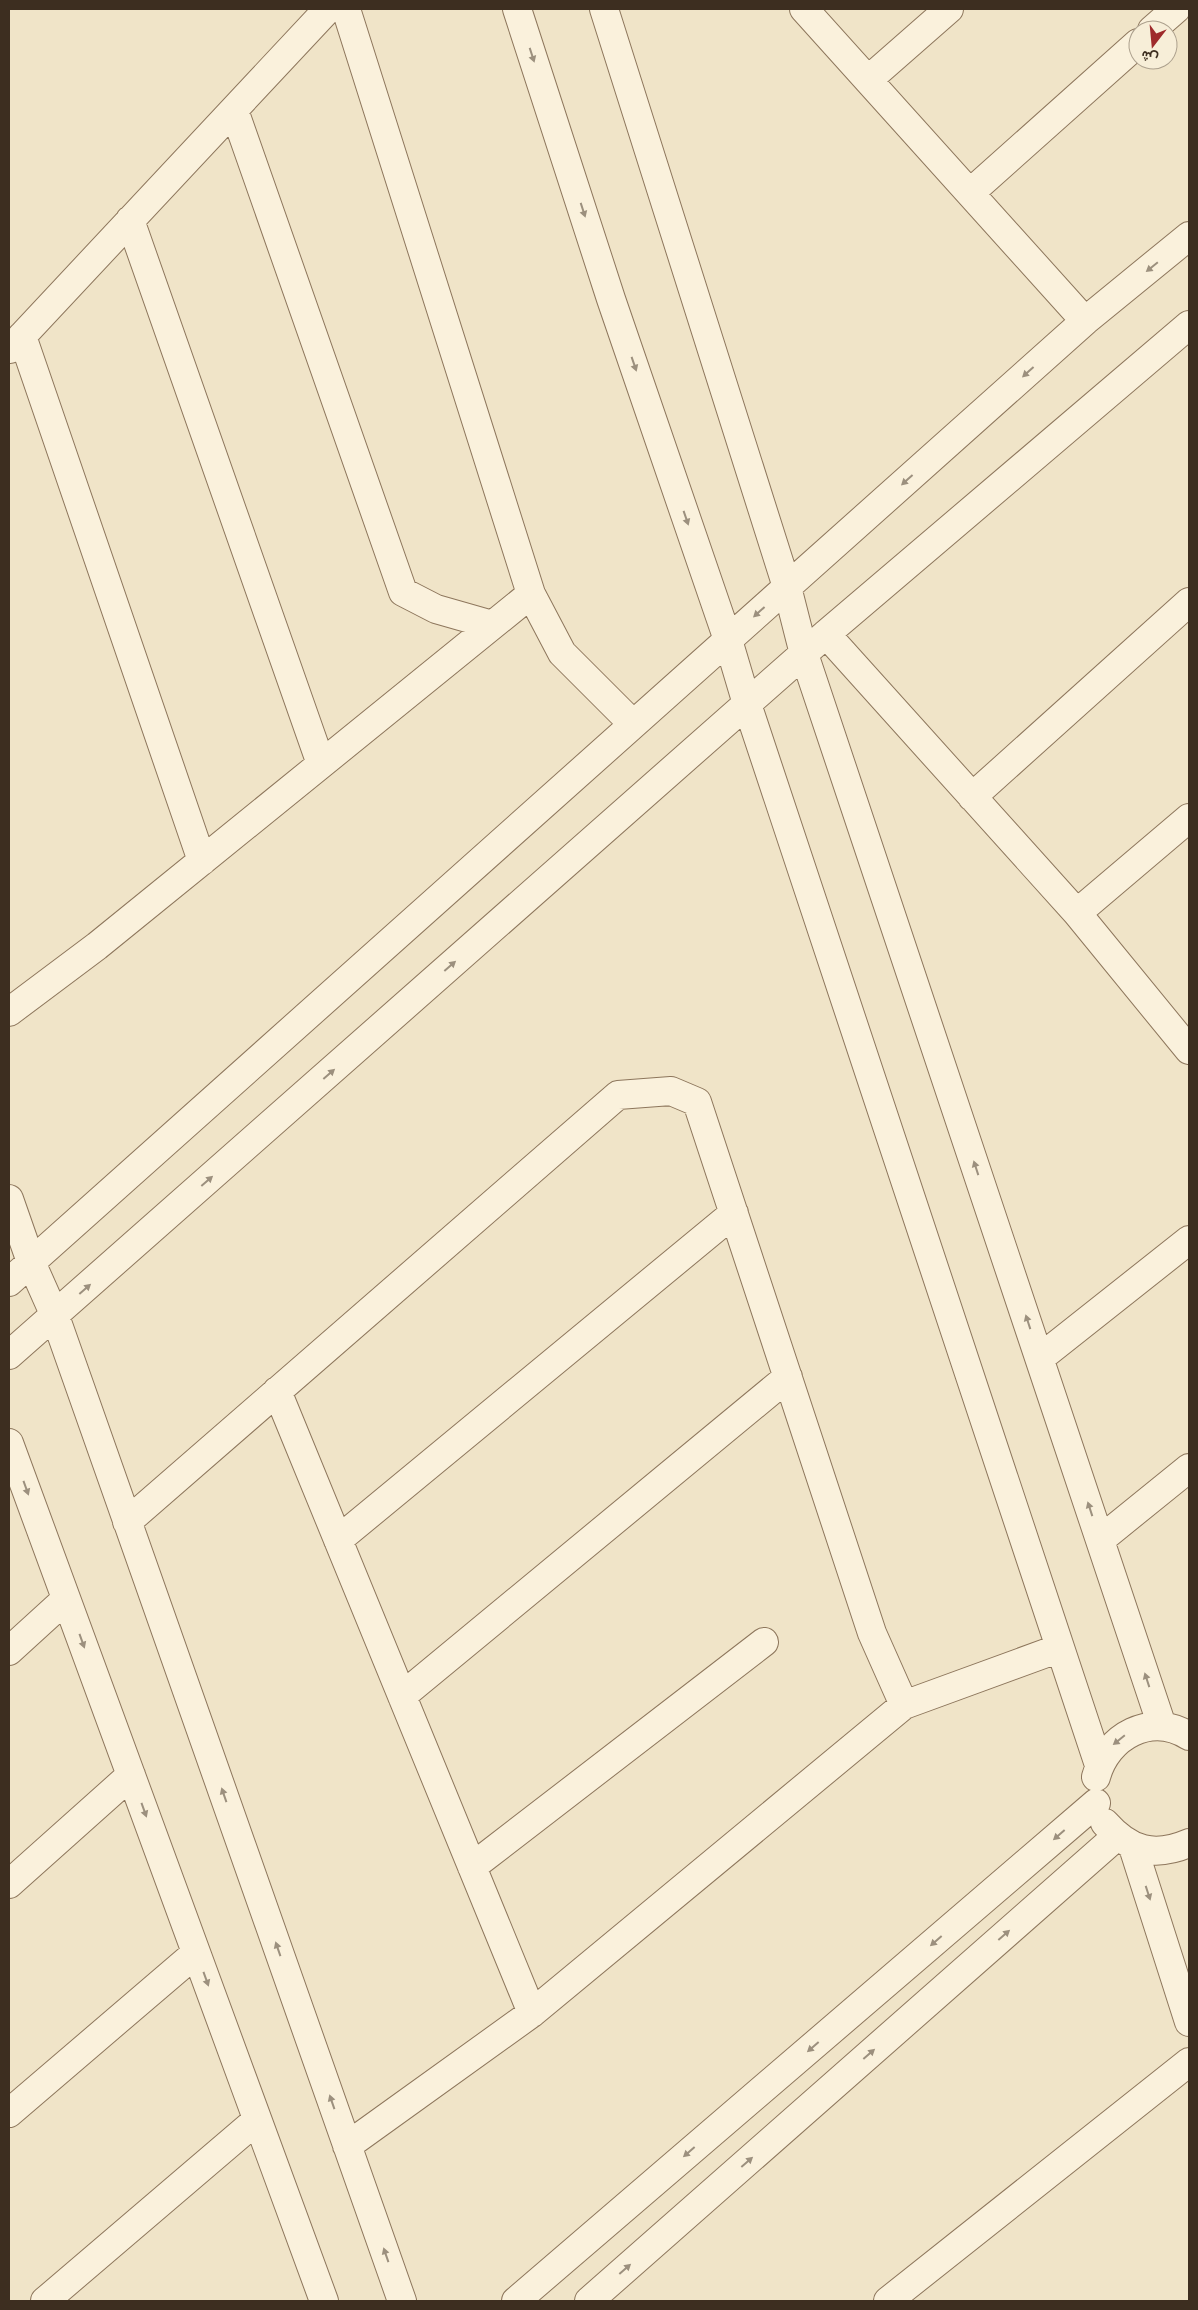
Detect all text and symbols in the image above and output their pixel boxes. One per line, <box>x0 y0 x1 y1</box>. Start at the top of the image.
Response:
north arrow <box>1128 20 1178 70</box>
text: ش <box>1139 46 1160 68</box>
one-way arrow <box>529 48 537 63</box>
one-way arrow <box>579 202 587 217</box>
one-way arrow <box>1145 261 1158 272</box>
one-way arrow <box>630 357 638 372</box>
one-way arrow <box>1023 366 1035 378</box>
one-way arrow <box>900 475 913 486</box>
one-way arrow <box>683 510 690 525</box>
one-way arrow <box>753 606 766 617</box>
one-way arrow <box>444 960 456 972</box>
one-way arrow <box>322 1068 334 1080</box>
one-way arrow <box>972 1160 980 1175</box>
one-way arrow <box>200 1176 213 1187</box>
one-way arrow <box>79 1283 91 1295</box>
one-way arrow <box>1023 1314 1031 1329</box>
one-way arrow <box>23 1481 30 1496</box>
one-way arrow <box>1086 1502 1093 1517</box>
one-way arrow <box>78 1634 86 1648</box>
one-way arrow <box>1142 1672 1150 1687</box>
one-way arrow <box>1113 1735 1126 1746</box>
one-way arrow <box>220 1788 227 1803</box>
one-way arrow <box>140 1803 148 1818</box>
one-way arrow <box>1054 1829 1066 1841</box>
one-way arrow <box>1145 1886 1152 1901</box>
one-way arrow <box>998 1929 1010 1941</box>
one-way arrow <box>930 1935 943 1946</box>
one-way arrow <box>274 1941 282 1956</box>
one-way arrow <box>202 1972 210 1987</box>
one-way arrow <box>806 2041 819 2052</box>
one-way arrow <box>863 2048 875 2060</box>
one-way arrow <box>328 2094 336 2109</box>
one-way arrow <box>683 2147 696 2158</box>
one-way arrow <box>741 2156 754 2167</box>
one-way arrow <box>382 2248 389 2263</box>
one-way arrow <box>619 2263 631 2275</box>

